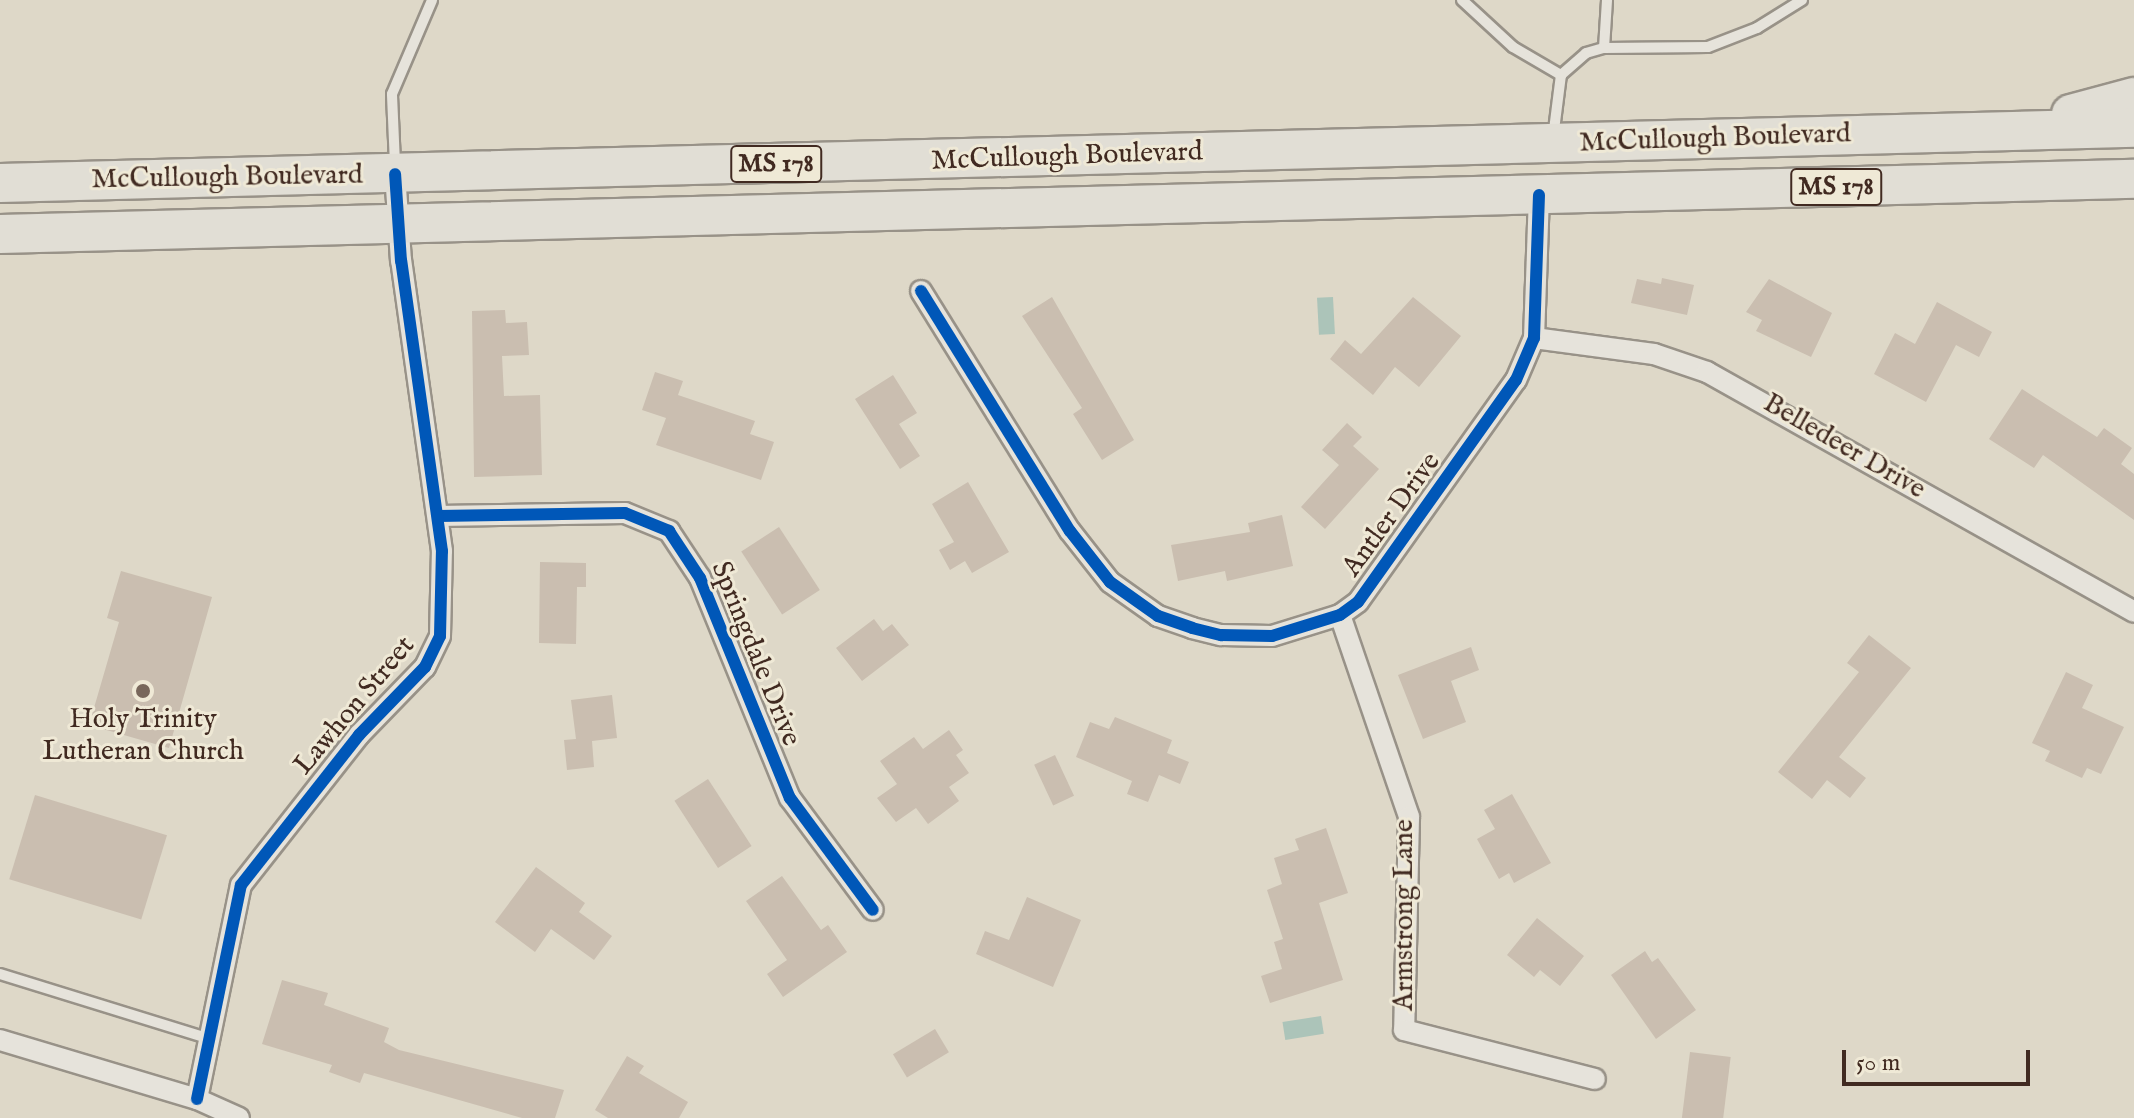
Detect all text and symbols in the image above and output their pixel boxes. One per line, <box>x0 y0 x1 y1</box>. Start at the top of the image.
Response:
street label: McCullough Boulevard <box>1579 117 1851 161</box>
street label: McCullough Boulevard <box>931 135 1203 179</box>
road number: MS 178 <box>730 142 822 186</box>
street label: McCullough Boulevard <box>91 159 363 197</box>
road number: MS 178 <box>1790 165 1882 209</box>
street label: Belledeer Drive <box>1757 387 1931 507</box>
street label: Antler Drive <box>1336 446 1448 584</box>
street label: Springdale Drive <box>703 557 807 751</box>
street label: Lawhon Street <box>287 630 423 782</box>
marker: Holy Trinity Lutheran Church <box>134 682 152 700</box>
place label: Holy Trinity Lutheran Church <box>42 703 244 769</box>
street label: Armstrong Lane <box>1388 819 1422 1011</box>
scale bar <box>1846 1034 2034 1084</box>
text: 50 m <box>1856 1048 1900 1079</box>

